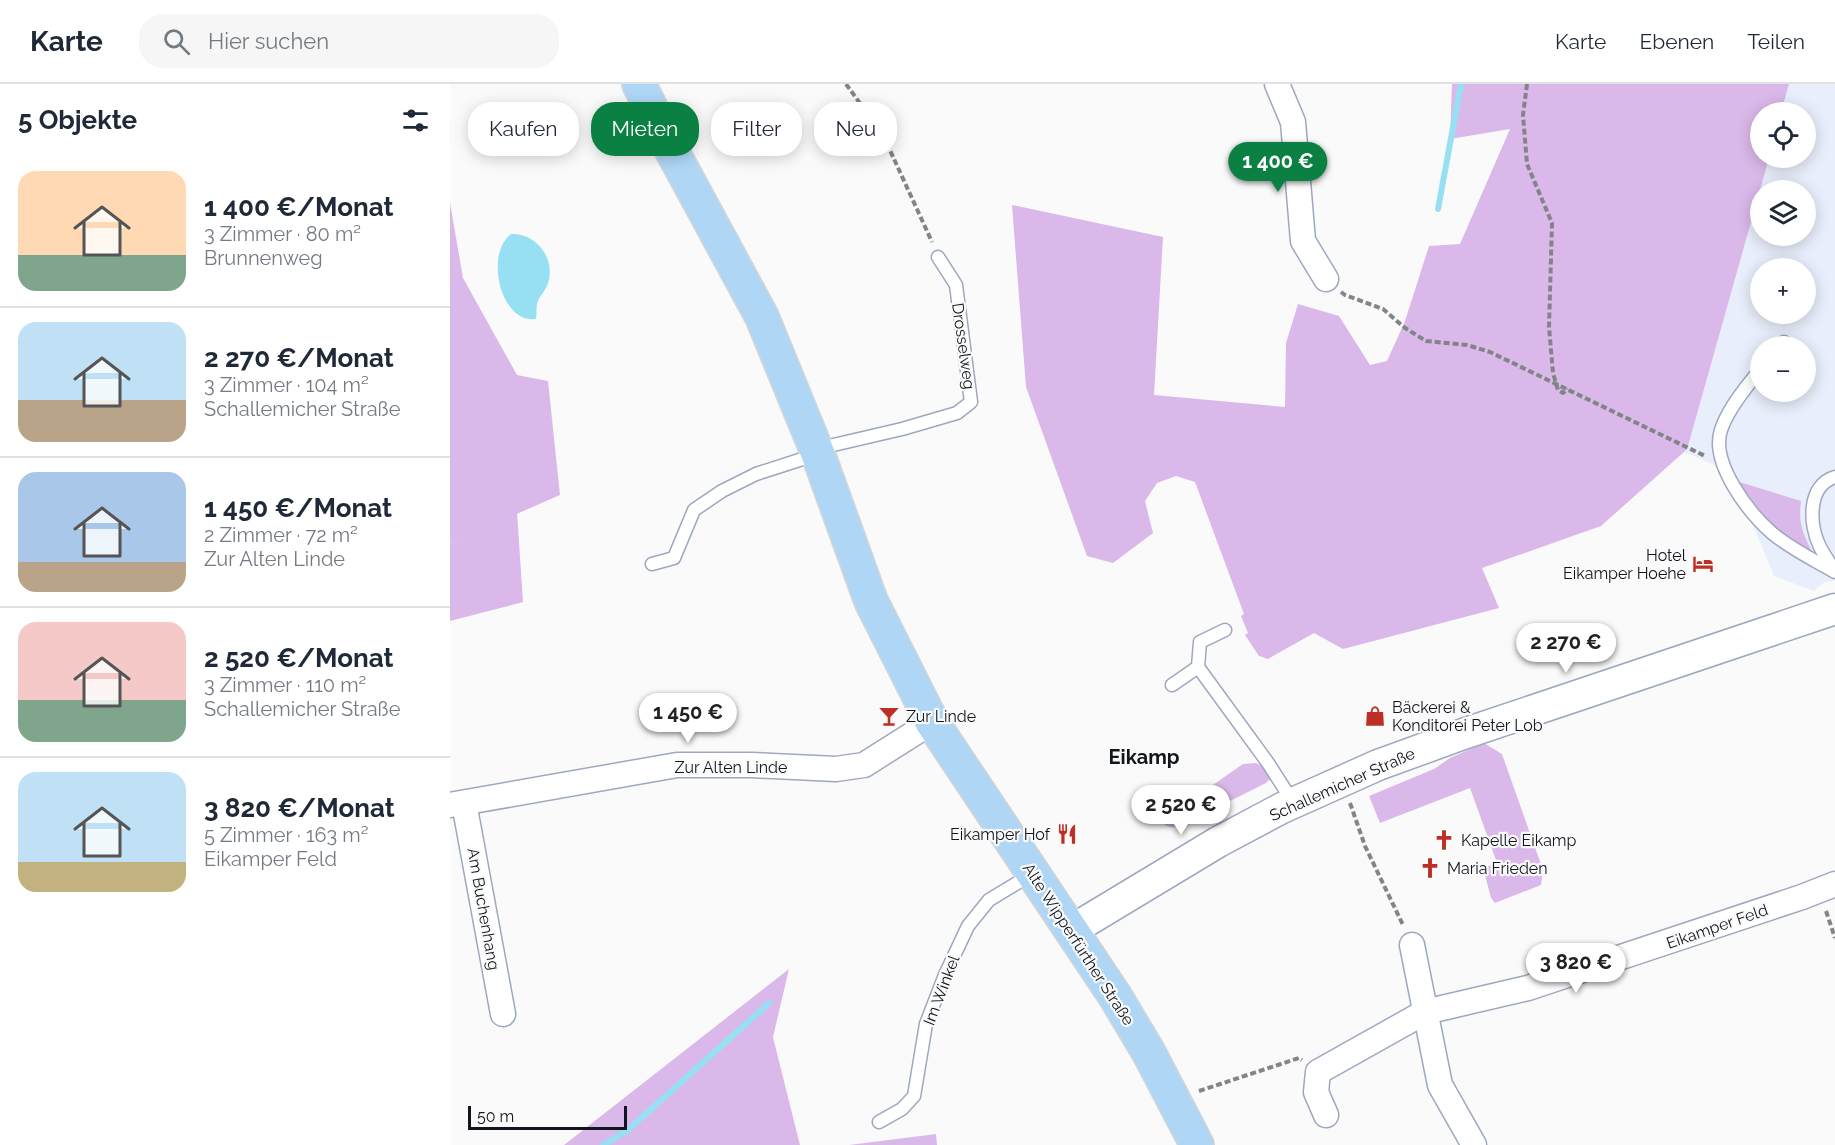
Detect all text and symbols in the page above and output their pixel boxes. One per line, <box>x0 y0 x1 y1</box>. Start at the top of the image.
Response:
search box <box>139 14 559 68</box>
text: Karte <box>30 25 103 58</box>
icon: search <box>160 25 193 58</box>
text: Hier suchen <box>208 28 329 54</box>
text: Karte <box>1555 29 1606 54</box>
text: Ebenen <box>1639 29 1714 54</box>
text: Teilen <box>1747 29 1805 54</box>
chip: Kaufen <box>468 102 579 156</box>
chip: Mieten <box>591 102 699 156</box>
chip: Filter <box>711 102 802 156</box>
chip: Neu <box>814 102 897 156</box>
map controls <box>1750 102 1816 402</box>
button: locate <box>1750 102 1816 168</box>
icon: filters <box>399 104 432 137</box>
text: 5 Objekte <box>18 105 137 135</box>
pin: 1 400 € <box>1223 142 1333 193</box>
text: 1 400 € <box>1242 149 1314 173</box>
button: layers <box>1750 180 1816 246</box>
text: 1 400 €/Monat <box>204 192 394 222</box>
icon: home <box>66 195 138 267</box>
text: 3 Zimmer · 80 m² <box>204 222 361 246</box>
text: Brunnenweg <box>204 246 323 270</box>
button: + <box>1750 258 1816 324</box>
street label: Drosselweg <box>948 302 979 391</box>
button: − <box>1750 336 1816 402</box>
text: 2 270 €/Monat <box>204 343 394 373</box>
icon: home <box>66 346 138 418</box>
text: 3 Zimmer · 104 m² <box>204 373 369 397</box>
text: Schallemicher Straße <box>204 397 400 421</box>
text: 1 450 €/Monat <box>204 493 392 523</box>
icon: home <box>66 496 138 568</box>
text: 2 Zimmer · 72 m² <box>204 523 358 547</box>
place label: Hotel Eikamper Hoehe <box>1563 546 1687 583</box>
text: Zur Alten Linde <box>204 547 345 571</box>
hotel icon: Hotel Eikamper Hoehe <box>1691 552 1715 576</box>
pin: 2 270 € <box>1511 623 1621 674</box>
text: 2 270 € <box>1530 630 1602 654</box>
text: 2 520 €/Monat <box>204 643 394 673</box>
icon: home <box>66 646 138 718</box>
text: 3 Zimmer · 110 m² <box>204 673 366 697</box>
pin: 1 450 € <box>633 693 743 744</box>
text: Schallemicher Straße <box>204 697 400 721</box>
place label: Bäckerei & Konditorei Peter Lob <box>1392 698 1543 735</box>
text: 1 450 € <box>653 700 723 724</box>
bar icon: Zur Linde <box>877 704 901 728</box>
shop icon: Bäckerei & Konditorei Peter Lob <box>1363 704 1387 728</box>
place label: Zur Linde <box>906 707 976 726</box>
street label: Schallemicher Straße <box>1267 744 1418 825</box>
district label: Eikamp <box>1109 745 1180 769</box>
street label: Zur Alten Linde <box>675 758 787 777</box>
pin: 2 520 € <box>1126 785 1236 836</box>
text: 2 520 € <box>1145 792 1217 816</box>
text: 3 820 €/Monat <box>204 793 395 823</box>
icon: home <box>66 796 138 868</box>
restaurant icon: Eikamper Hof <box>1055 822 1079 846</box>
text: 5 Zimmer · 163 m² <box>204 823 369 847</box>
place label: Eikamper Hof <box>950 825 1051 844</box>
church icon: Kapelle Eikamp <box>1432 828 1456 852</box>
place label: Kapelle Eikamp <box>1461 831 1577 850</box>
street label: Am Buchenhang <box>463 846 504 972</box>
text: Eikamper Feld <box>204 847 337 871</box>
church icon: Maria Frieden <box>1418 856 1442 880</box>
place label: Maria Frieden <box>1447 859 1548 878</box>
street label: Alte Wipperfürther Straße <box>1019 860 1138 1029</box>
street label: Eikamper Feld <box>1664 900 1771 953</box>
pin: 3 820 € <box>1521 943 1631 994</box>
text: 3 820 € <box>1540 950 1612 974</box>
street label: Im Winkel <box>919 952 964 1028</box>
scale bar <box>468 1103 627 1130</box>
text: 50 m <box>477 1107 514 1126</box>

